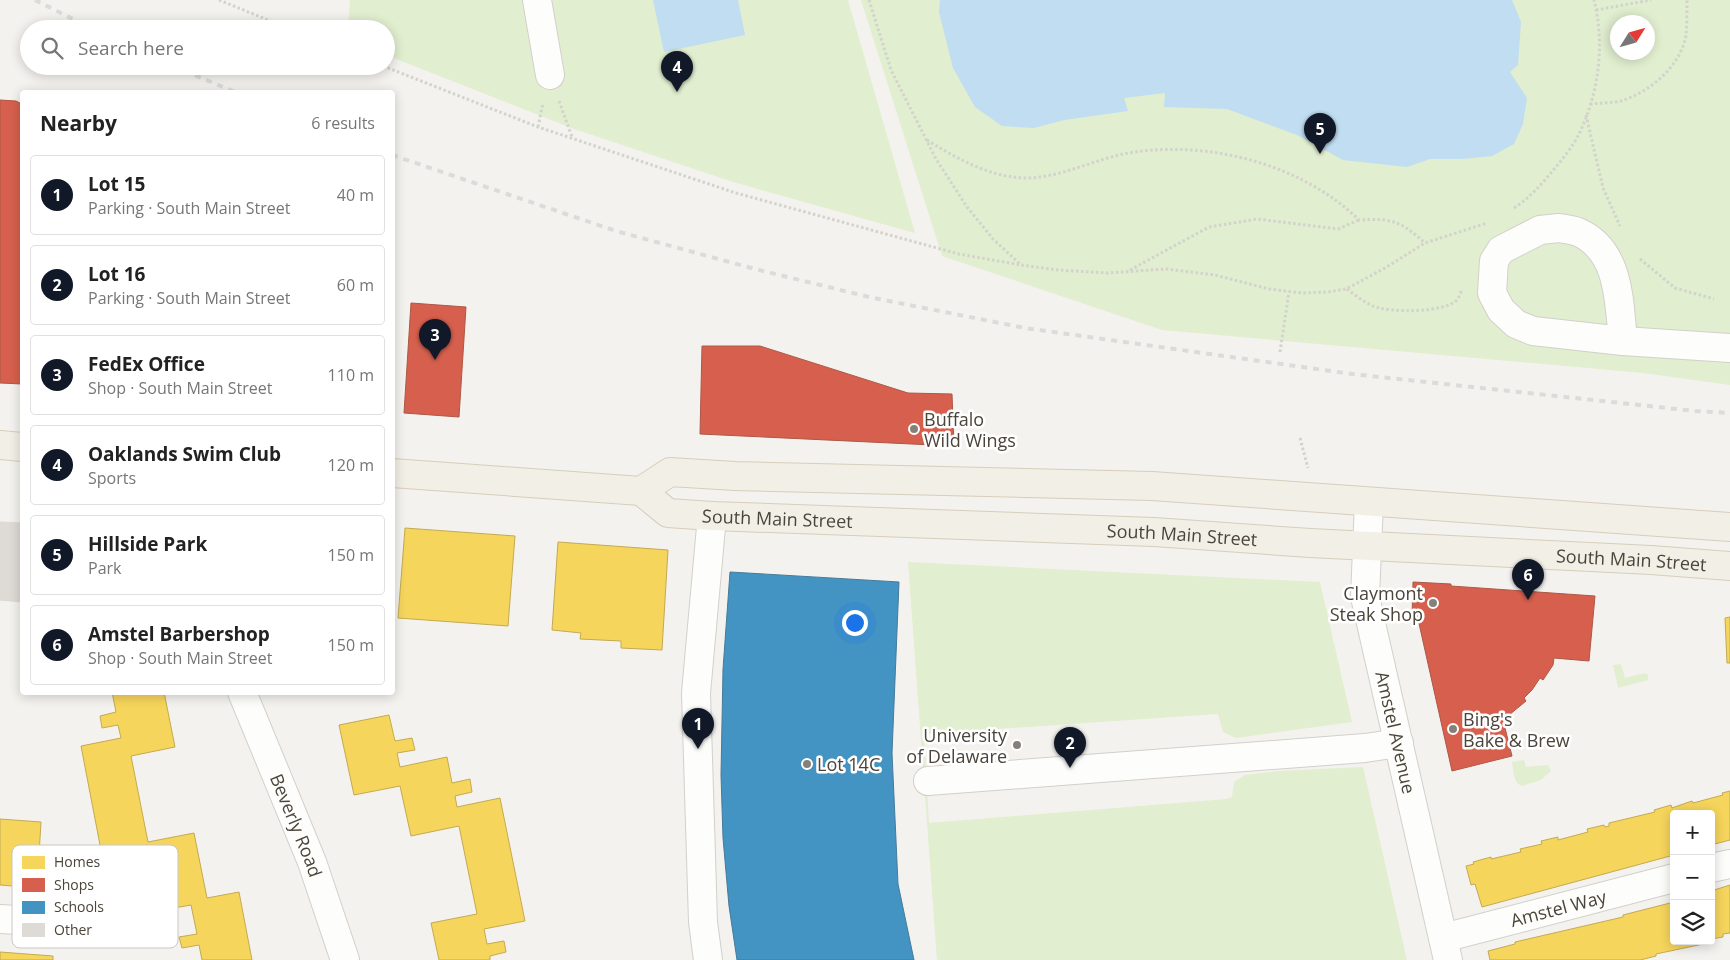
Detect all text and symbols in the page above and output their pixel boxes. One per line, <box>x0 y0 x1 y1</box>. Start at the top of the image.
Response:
north arrow <box>1610 15 1655 60</box>
search box <box>20 20 395 75</box>
icon: search <box>38 34 66 62</box>
text: Search here <box>78 35 184 61</box>
pin: 4 <box>661 51 693 92</box>
text: Nearby <box>40 109 117 137</box>
text: 6 results <box>311 112 375 134</box>
pin: 5 <box>1304 113 1336 154</box>
text: Lot 15 <box>88 171 145 197</box>
text: 1 <box>52 184 62 206</box>
text: 40 m <box>337 184 374 206</box>
text: Parking · South Main Street <box>88 197 290 219</box>
text: Lot 16 <box>88 261 145 287</box>
text: 2 <box>52 274 62 296</box>
text: 60 m <box>337 274 374 296</box>
text: Parking · South Main Street <box>88 287 290 309</box>
pin: 3 <box>419 319 451 360</box>
text: FedEx Office <box>88 351 205 377</box>
text: 3 <box>52 364 62 386</box>
text: 110 m <box>328 364 374 386</box>
text: Shop · South Main Street <box>88 377 272 399</box>
place label: Buffalo Wild Wings <box>924 407 1016 452</box>
marker: Buffalo Wild Wings <box>908 423 920 435</box>
text: Oaklands Swim Club <box>88 441 281 467</box>
text: 4 <box>52 454 62 476</box>
text: 120 m <box>328 454 374 476</box>
text: Sports <box>88 467 136 489</box>
street label: South Main Street <box>701 503 853 533</box>
street label: South Main Street <box>1106 518 1258 551</box>
text: Hillside Park <box>88 531 207 557</box>
street label: South Main Street <box>1555 543 1707 576</box>
text: 5 <box>52 544 62 566</box>
text: 150 m <box>328 544 374 566</box>
text: Park <box>88 557 121 579</box>
pin: 6 <box>1512 559 1544 600</box>
place label: Claymont Steak Shop <box>1330 581 1423 626</box>
marker: Claymont Steak Shop <box>1427 597 1439 609</box>
your location <box>842 610 868 636</box>
text: Amstel Barbershop <box>88 621 270 647</box>
text: 6 <box>52 634 62 656</box>
text: 150 m <box>328 634 374 656</box>
text: Shop · South Main Street <box>88 647 272 669</box>
street label: Amstel Avenue <box>1370 669 1422 796</box>
place label: Bing's Bake & Brew <box>1463 707 1570 752</box>
pin: 1 <box>682 708 714 749</box>
place label: University of Delaware <box>906 723 1008 768</box>
marker: Bing's Bake & Brew <box>1447 723 1459 735</box>
pin: 2 <box>1054 727 1086 768</box>
marker: University of Delaware <box>1011 739 1023 751</box>
place label: Lot 14C <box>817 752 880 776</box>
marker: Lot 14C <box>801 758 813 770</box>
street label: Beverly Road <box>265 770 328 880</box>
map controls <box>1670 810 1715 945</box>
button: + <box>1670 810 1715 855</box>
legend <box>12 845 178 948</box>
text: Homes <box>54 852 101 871</box>
button: − <box>1670 855 1715 900</box>
text: Shops <box>54 875 94 894</box>
street label: Amstel Way <box>1508 884 1610 932</box>
text: Schools <box>54 897 104 916</box>
button: layers <box>1670 900 1715 945</box>
text: Other <box>54 920 92 939</box>

